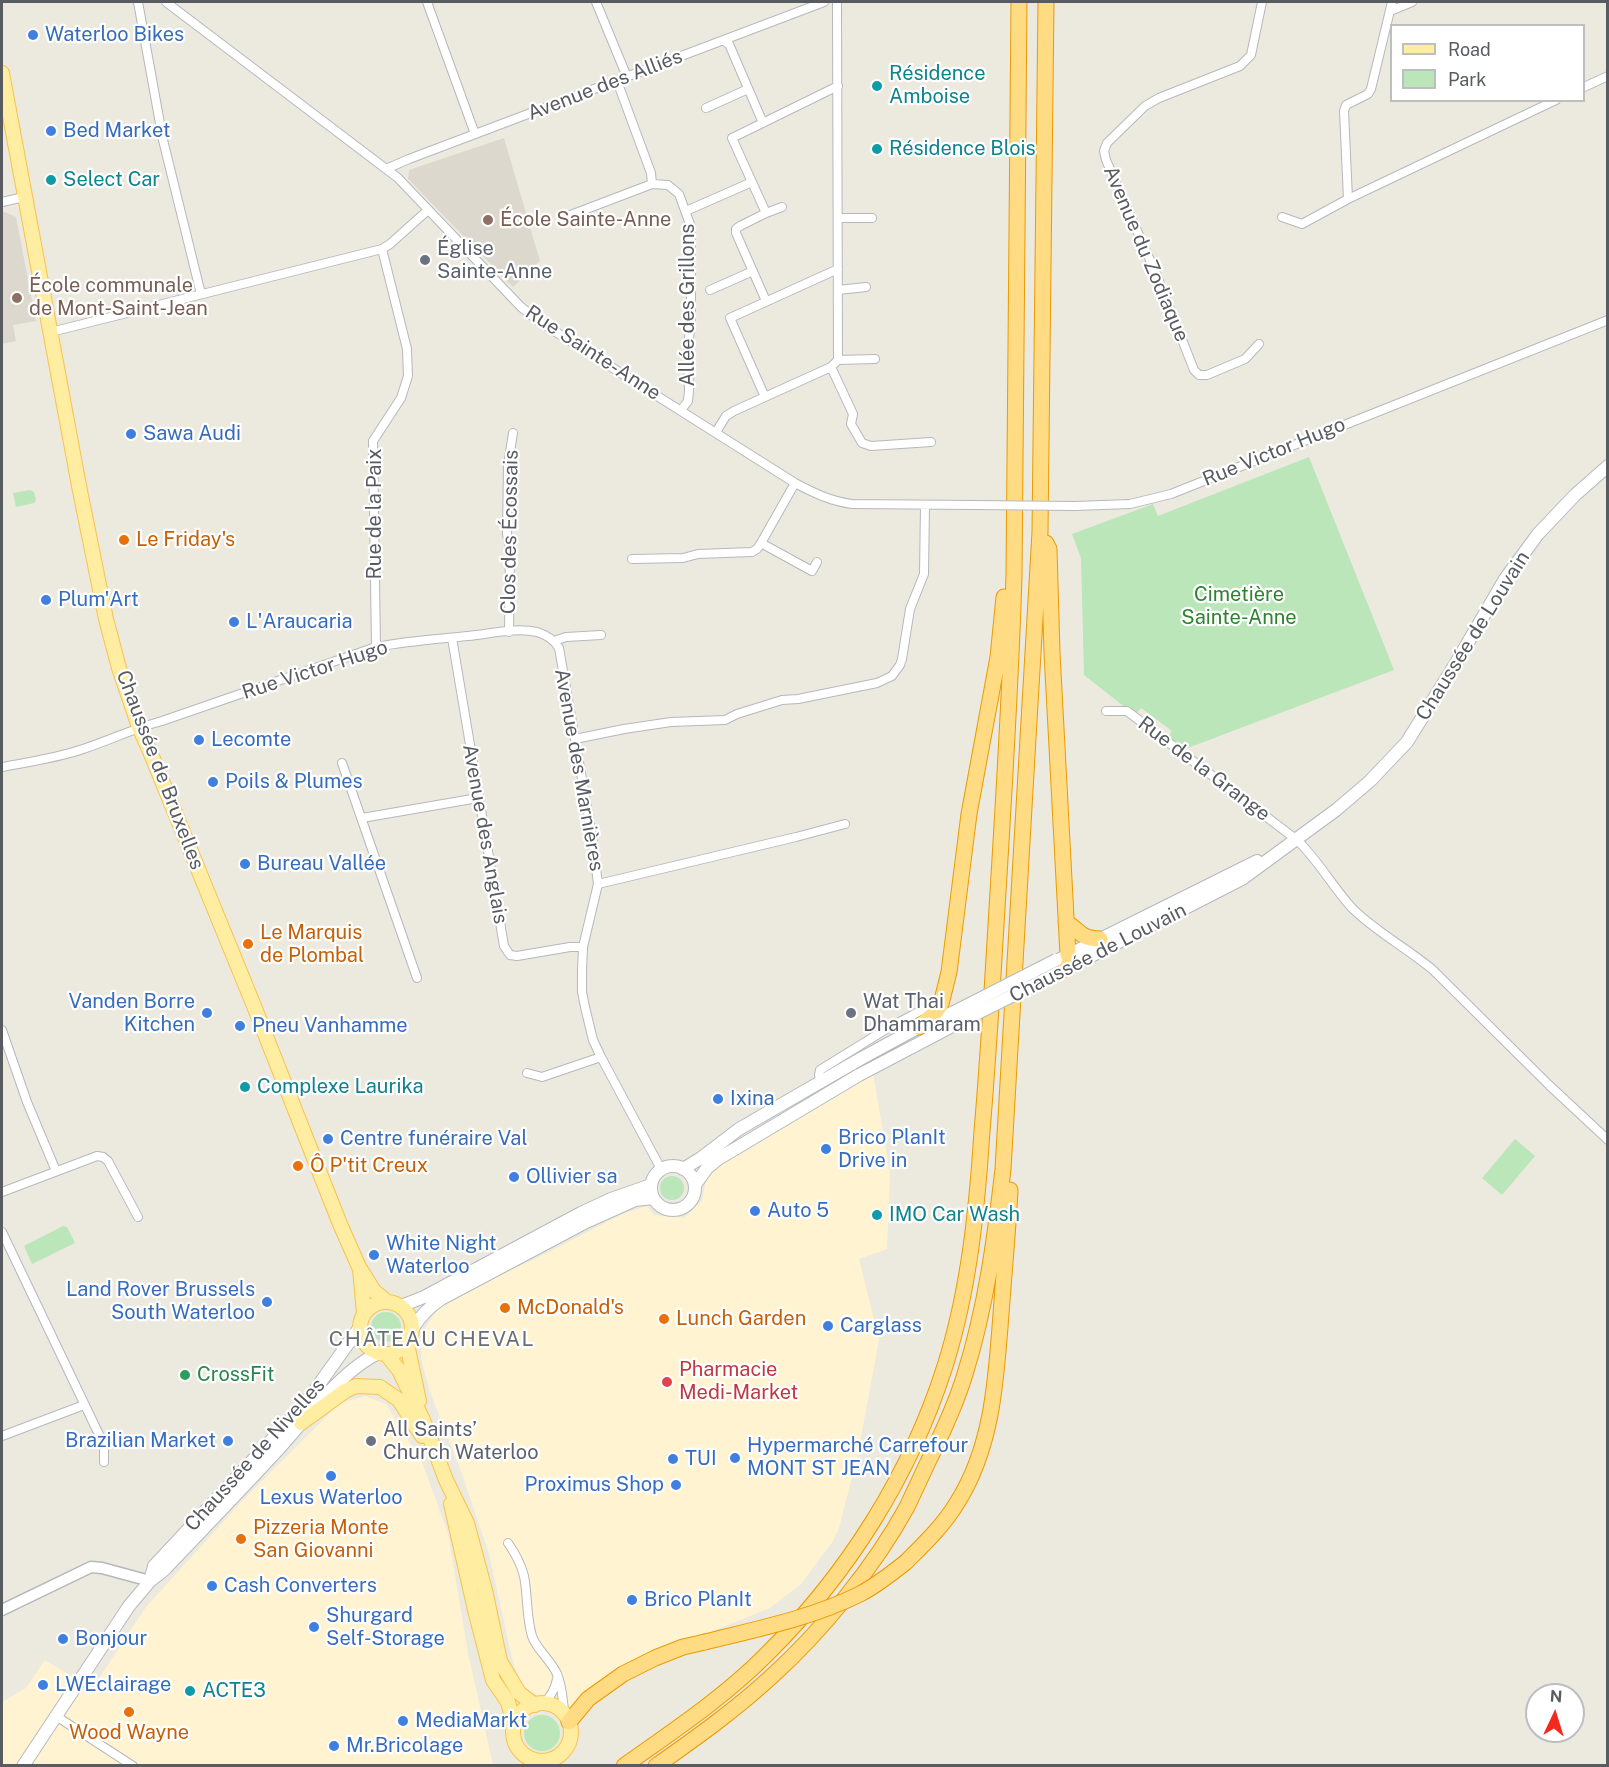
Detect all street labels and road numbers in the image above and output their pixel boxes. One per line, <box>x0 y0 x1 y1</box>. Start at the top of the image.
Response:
street label: Avenue des Alliés <box>524 44 686 126</box>
street label: Avenue du Zodiaque <box>1098 162 1194 346</box>
street label: Allée des Grillons <box>676 224 700 386</box>
street label: Rue Sainte-Anne <box>521 300 665 406</box>
street label: Rue Victor Hugo <box>1199 412 1349 492</box>
street label: Rue de la Paix <box>363 448 387 580</box>
street label: Clos des Écossais <box>497 450 523 614</box>
street label: Chaussée de Louvain <box>1411 547 1535 725</box>
street label: Rue Victor Hugo <box>239 635 391 705</box>
street label: Chaussée de Bruxelles <box>111 667 209 873</box>
street label: Avenue des Marnières <box>549 667 609 873</box>
street label: Rue de la Grange <box>1133 711 1275 827</box>
street label: Avenue des Anglais <box>457 742 513 926</box>
street label: Chaussée de Louvain <box>1006 898 1190 1008</box>
street label: Chaussée de Nivelles <box>180 1373 330 1537</box>

